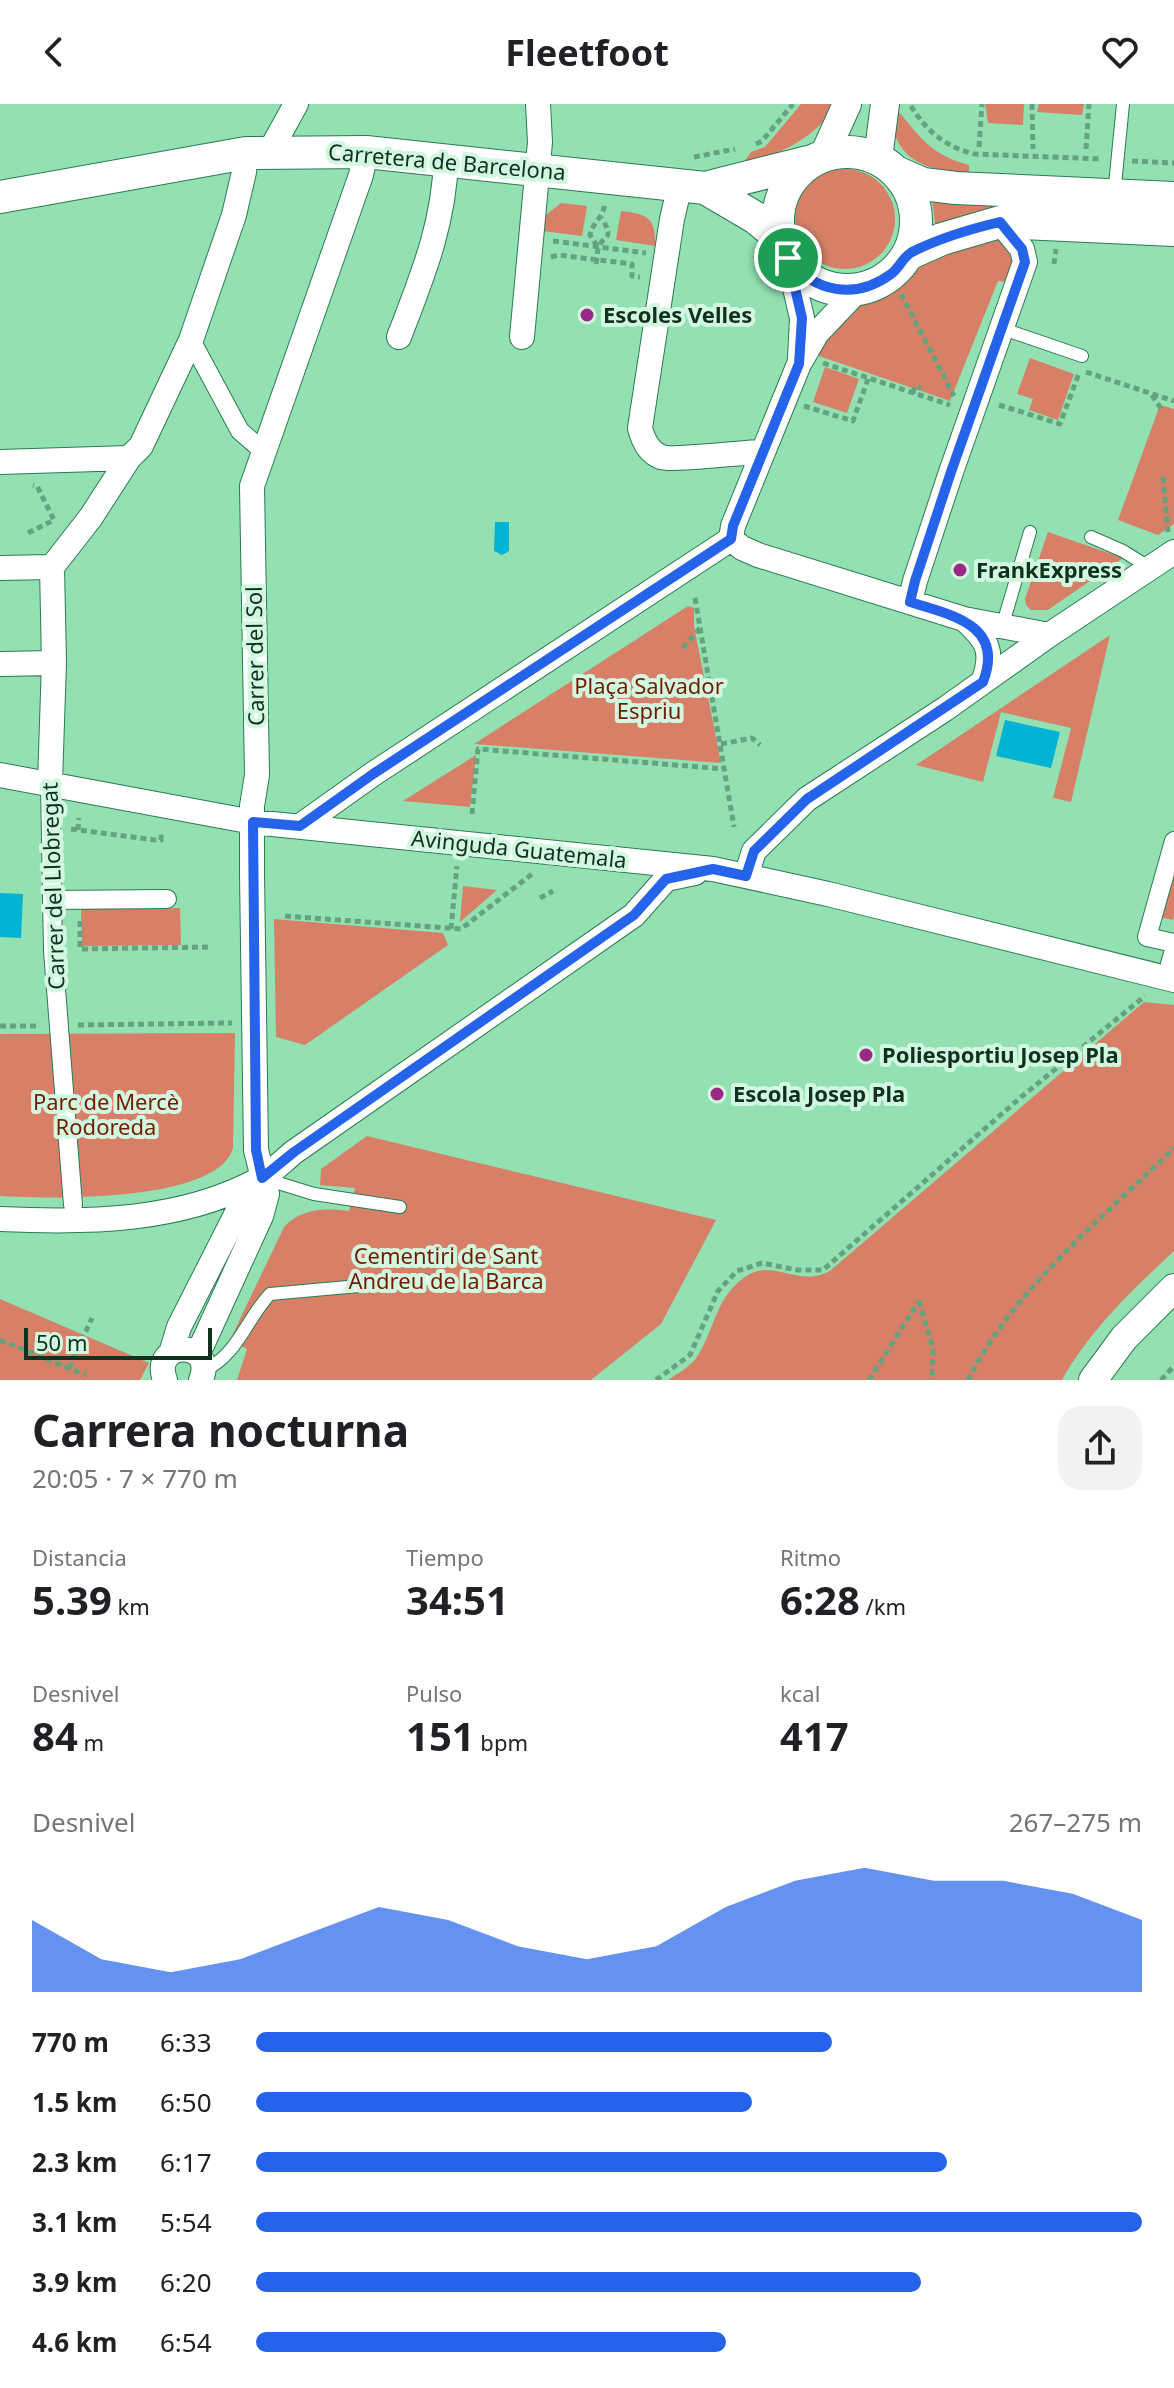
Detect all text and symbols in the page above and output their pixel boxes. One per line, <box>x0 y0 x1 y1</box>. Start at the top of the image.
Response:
text: Fleetfoot <box>505 28 669 77</box>
icon: back <box>32 30 76 74</box>
icon: heart <box>1098 30 1142 74</box>
street label: Carretera de Barcelona <box>327 136 567 186</box>
pin <box>754 224 822 292</box>
icon: arrive <box>766 236 810 280</box>
place label: Escoles Velles <box>603 299 752 329</box>
marker: Escoles Velles <box>578 306 596 324</box>
place label: FrankExpress <box>976 554 1122 584</box>
marker: FrankExpress <box>951 561 969 579</box>
street label: Carrer del Sol <box>238 586 270 726</box>
park label: Plaça Salvador Espriu <box>574 670 724 725</box>
street label: Carrer del Llobregat <box>33 782 71 990</box>
street label: Avinguda Guatemala <box>410 822 628 874</box>
place label: Poliesportiu Josep Pla <box>882 1039 1119 1069</box>
marker: Poliesportiu Josep Pla <box>857 1046 875 1064</box>
place label: Escola Josep Pla <box>733 1078 905 1108</box>
marker: Escola Josep Pla <box>708 1085 726 1103</box>
park label: Parc de Mercè Rodoreda <box>33 1086 179 1141</box>
park label: Cementiri de Sant Andreu de la Barca <box>348 1240 544 1295</box>
scale bar <box>24 1324 212 1360</box>
text: 50 m <box>36 1327 87 1357</box>
text: Carrera nocturna <box>32 1400 409 1460</box>
button: share <box>1058 1406 1142 1490</box>
text: 20:05 · 7 × 770 m <box>32 1460 238 1496</box>
text: Distancia <box>32 1542 127 1572</box>
text: Tiempo <box>406 1542 484 1572</box>
text: Ritmo <box>780 1542 841 1572</box>
text: 5.39 <box>32 1572 112 1627</box>
text: 34:51 <box>406 1572 509 1627</box>
text: 6:28 <box>780 1572 860 1627</box>
text: km <box>112 1591 150 1621</box>
text: /km <box>860 1591 906 1621</box>
text: Desnivel <box>32 1678 120 1708</box>
text: Pulso <box>406 1678 462 1708</box>
text: kcal <box>780 1678 820 1708</box>
text: 84 <box>32 1708 78 1763</box>
text: 151 <box>406 1708 475 1763</box>
text: 417 <box>780 1708 849 1763</box>
text: m <box>78 1727 104 1757</box>
text: bpm <box>475 1727 528 1757</box>
text: Desnivel <box>32 1804 135 1840</box>
text: 267–275 m <box>1009 1804 1142 1840</box>
text: 770 m <box>32 2024 109 2060</box>
text: 6:33 <box>160 2024 212 2060</box>
text: 1.5 km <box>32 2084 117 2120</box>
text: 6:50 <box>160 2084 212 2120</box>
text: 2.3 km <box>32 2144 117 2180</box>
text: 6:17 <box>160 2144 212 2180</box>
text: 3.1 km <box>32 2204 117 2240</box>
text: 5:54 <box>160 2204 212 2240</box>
text: 3.9 km <box>32 2264 117 2300</box>
text: 6:20 <box>160 2264 212 2300</box>
text: 4.6 km <box>32 2324 117 2360</box>
text: 6:54 <box>160 2324 212 2360</box>

